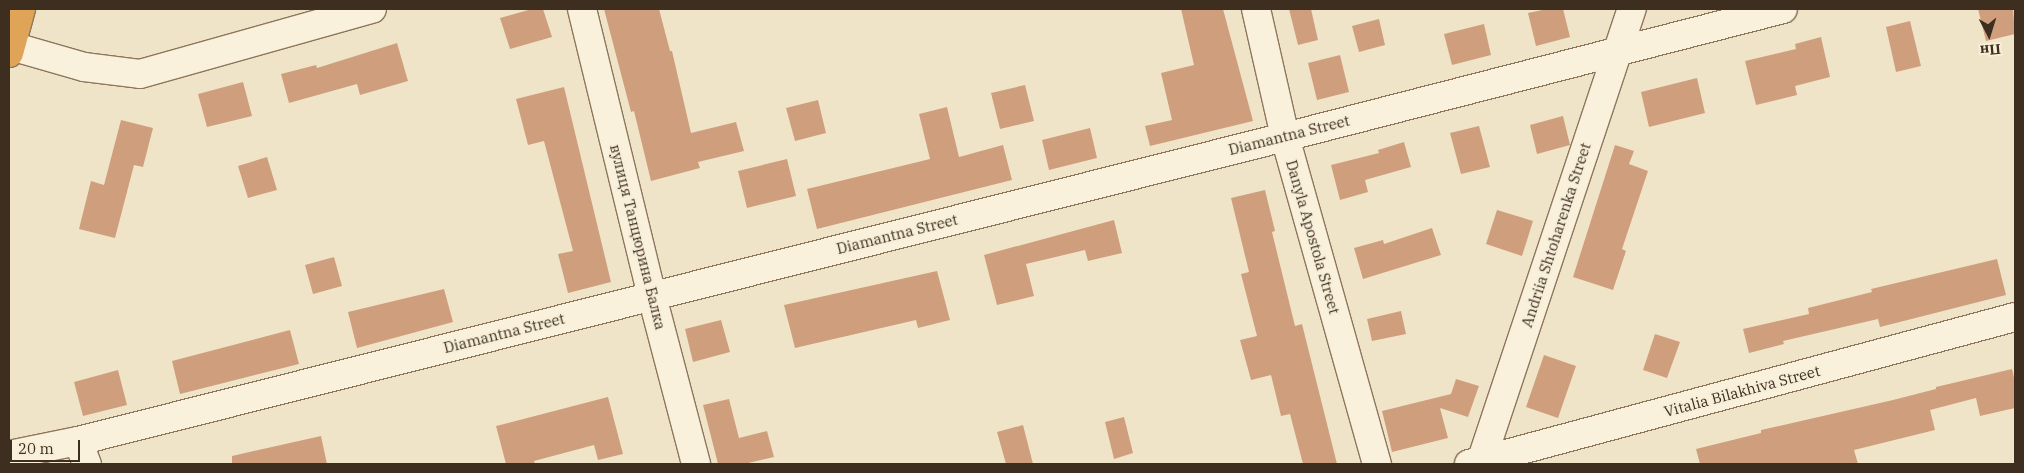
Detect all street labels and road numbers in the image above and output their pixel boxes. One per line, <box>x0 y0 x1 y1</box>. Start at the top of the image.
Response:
street label: Diamantna Street <box>1227 111 1351 159</box>
street label: Andriia Shtoharenka Street <box>1518 140 1594 330</box>
street label: вулиця Танцюрина Балка <box>606 142 670 332</box>
street label: Danyla Apostola Street <box>1282 158 1344 316</box>
street label: Diamantna Street <box>835 210 959 258</box>
street label: Diamantna Street <box>442 309 566 357</box>
street label: Vitalia Bilakhiva Street <box>1662 362 1822 420</box>

